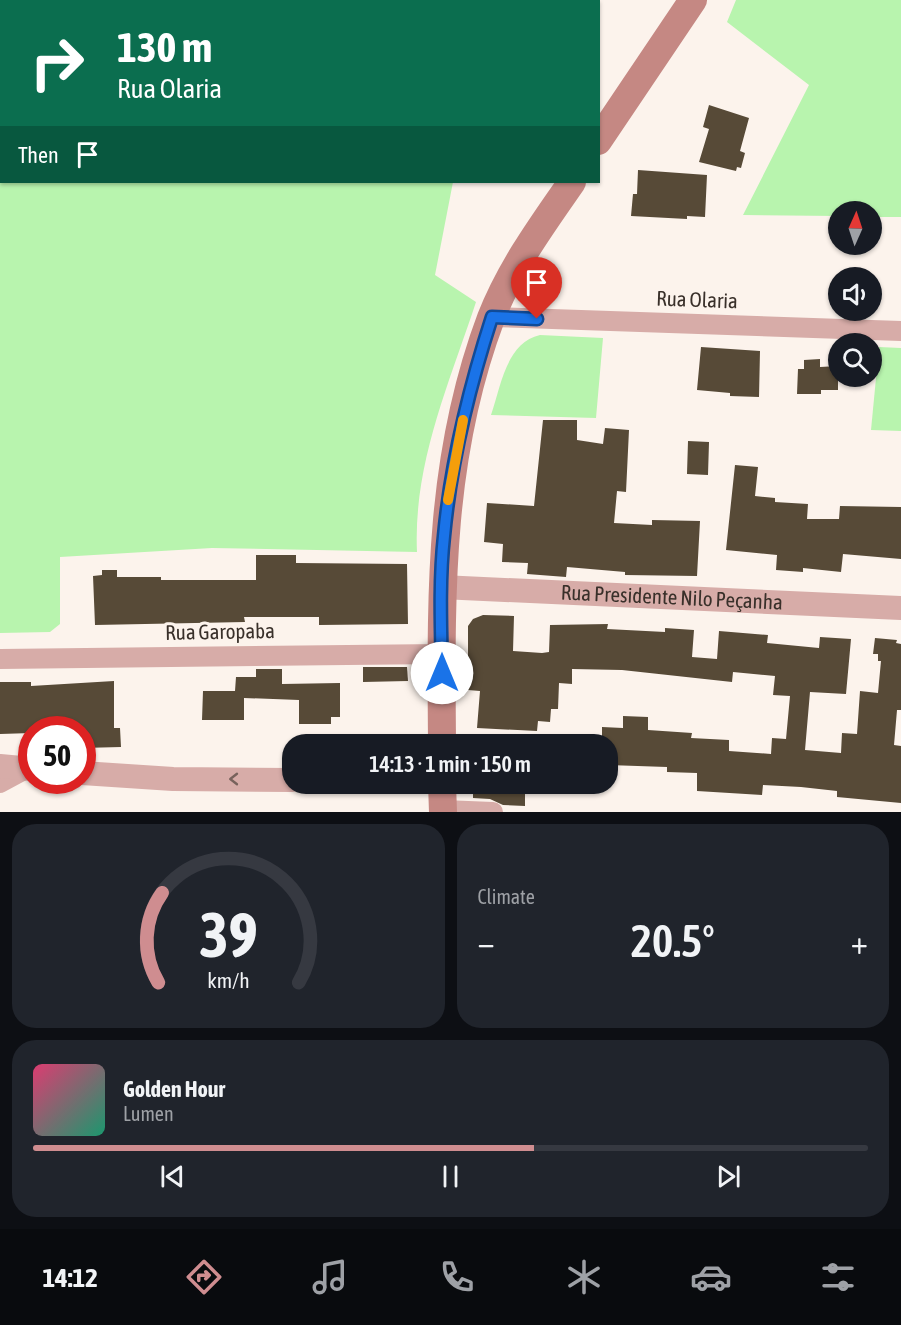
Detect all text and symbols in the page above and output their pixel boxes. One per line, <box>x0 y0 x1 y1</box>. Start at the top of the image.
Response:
text: 130 m <box>117 23 212 71</box>
icon: right <box>18 24 96 102</box>
text: Rua Olaria <box>117 73 222 104</box>
icon: arrive <box>71 138 104 171</box>
text: Then <box>18 142 59 168</box>
north arrow <box>828 201 882 255</box>
map controls <box>828 201 882 387</box>
pin <box>511 257 562 319</box>
icon: arrive <box>520 266 553 299</box>
button: sound <box>828 267 882 321</box>
street label: Rua Olaria <box>656 286 738 312</box>
button: search <box>828 333 882 387</box>
street label: Rua Presidente Nilo Peçanha <box>560 579 783 614</box>
street label: Rua Garopaba <box>165 618 275 644</box>
position arrow <box>410 641 474 705</box>
speed limit sign: 50 <box>18 716 96 794</box>
text: 14:13 · 1 min · 150 m <box>369 751 531 777</box>
one-way arrow <box>230 773 239 785</box>
text: Climate <box>478 885 535 908</box>
text: 39 <box>199 899 258 970</box>
text: 20.5° <box>631 915 715 967</box>
text: − <box>478 923 495 961</box>
text: + <box>851 923 868 961</box>
text: km/h <box>207 968 250 993</box>
text: Golden Hour <box>123 1076 225 1102</box>
text: Lumen <box>123 1102 174 1125</box>
icon: previous <box>156 1160 189 1193</box>
icon: pause <box>434 1160 467 1193</box>
icon: next <box>712 1160 745 1193</box>
icon: directions <box>183 1256 225 1298</box>
icon: music <box>309 1256 351 1298</box>
icon: phone <box>436 1256 478 1298</box>
icon: climate <box>563 1256 605 1298</box>
icon: car <box>690 1256 732 1298</box>
icon: filters <box>817 1256 859 1298</box>
text: 14:12 <box>42 1262 98 1293</box>

